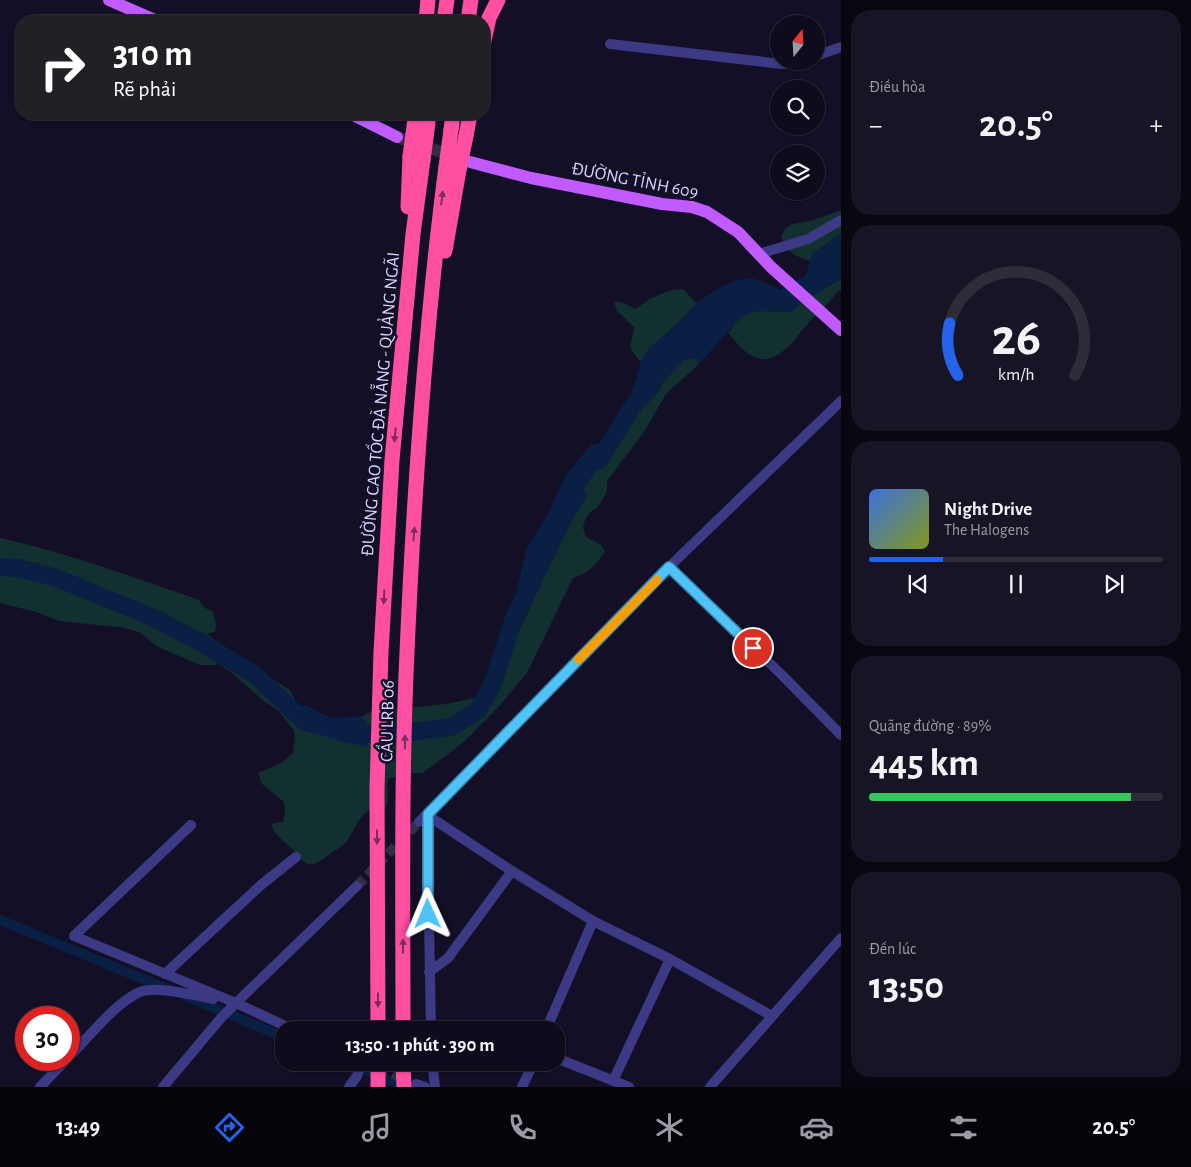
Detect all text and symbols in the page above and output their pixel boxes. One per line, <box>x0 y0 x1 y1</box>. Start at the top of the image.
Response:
north arrow <box>770 15 825 70</box>
map controls <box>770 15 825 200</box>
icon: right <box>30 35 95 100</box>
text: 310 m <box>113 37 192 72</box>
text: Rẽ phải <box>113 78 176 100</box>
text: Điều hòa <box>869 79 925 95</box>
button: search <box>770 80 825 135</box>
text: 20.5° <box>979 106 1053 144</box>
text: − <box>869 112 882 140</box>
text: + <box>1150 112 1163 140</box>
button: layers <box>770 145 825 200</box>
street label: ĐƯỜNG TỈNH 609 <box>570 157 700 202</box>
one-way arrow <box>438 190 446 206</box>
street label: ĐƯỜNG CAO TỐC ĐÀ NẴNG - QUẢNG NGÃI <box>354 251 403 557</box>
text: 26 <box>991 312 1041 364</box>
text: km/h <box>998 366 1034 384</box>
one-way arrow <box>390 427 398 443</box>
text: Night Drive <box>944 500 1032 519</box>
text: The Halogens <box>944 522 1029 538</box>
one-way arrow <box>411 526 419 542</box>
icon: previous <box>904 570 932 598</box>
icon: pause <box>1002 570 1030 598</box>
icon: next <box>1100 570 1128 598</box>
one-way arrow <box>379 589 387 605</box>
pin <box>732 627 774 669</box>
icon: arrive <box>739 634 767 662</box>
street label: CẦU LRB 06 <box>373 680 398 762</box>
text: Quãng đường · 89% <box>869 718 991 734</box>
one-way arrow <box>401 734 409 750</box>
text: 445 km <box>869 745 979 783</box>
one-way arrow <box>373 830 381 846</box>
position arrow <box>401 887 453 939</box>
one-way arrow <box>399 938 407 954</box>
text: Đến lúc <box>869 941 916 957</box>
text: 13:50 <box>869 968 944 1006</box>
one-way arrow <box>374 992 382 1008</box>
speed limit sign: 30 <box>15 1006 80 1071</box>
text: 13:50 · 1 phút · 390 m <box>345 1036 495 1055</box>
icon: directions <box>212 1110 247 1145</box>
icon: music <box>359 1110 394 1145</box>
icon: phone <box>505 1110 540 1145</box>
icon: climate <box>652 1110 687 1145</box>
icon: car <box>799 1110 834 1145</box>
icon: filters <box>946 1110 981 1145</box>
text: 13:49 <box>56 1116 100 1138</box>
text: 20.5° <box>1092 1116 1135 1138</box>

